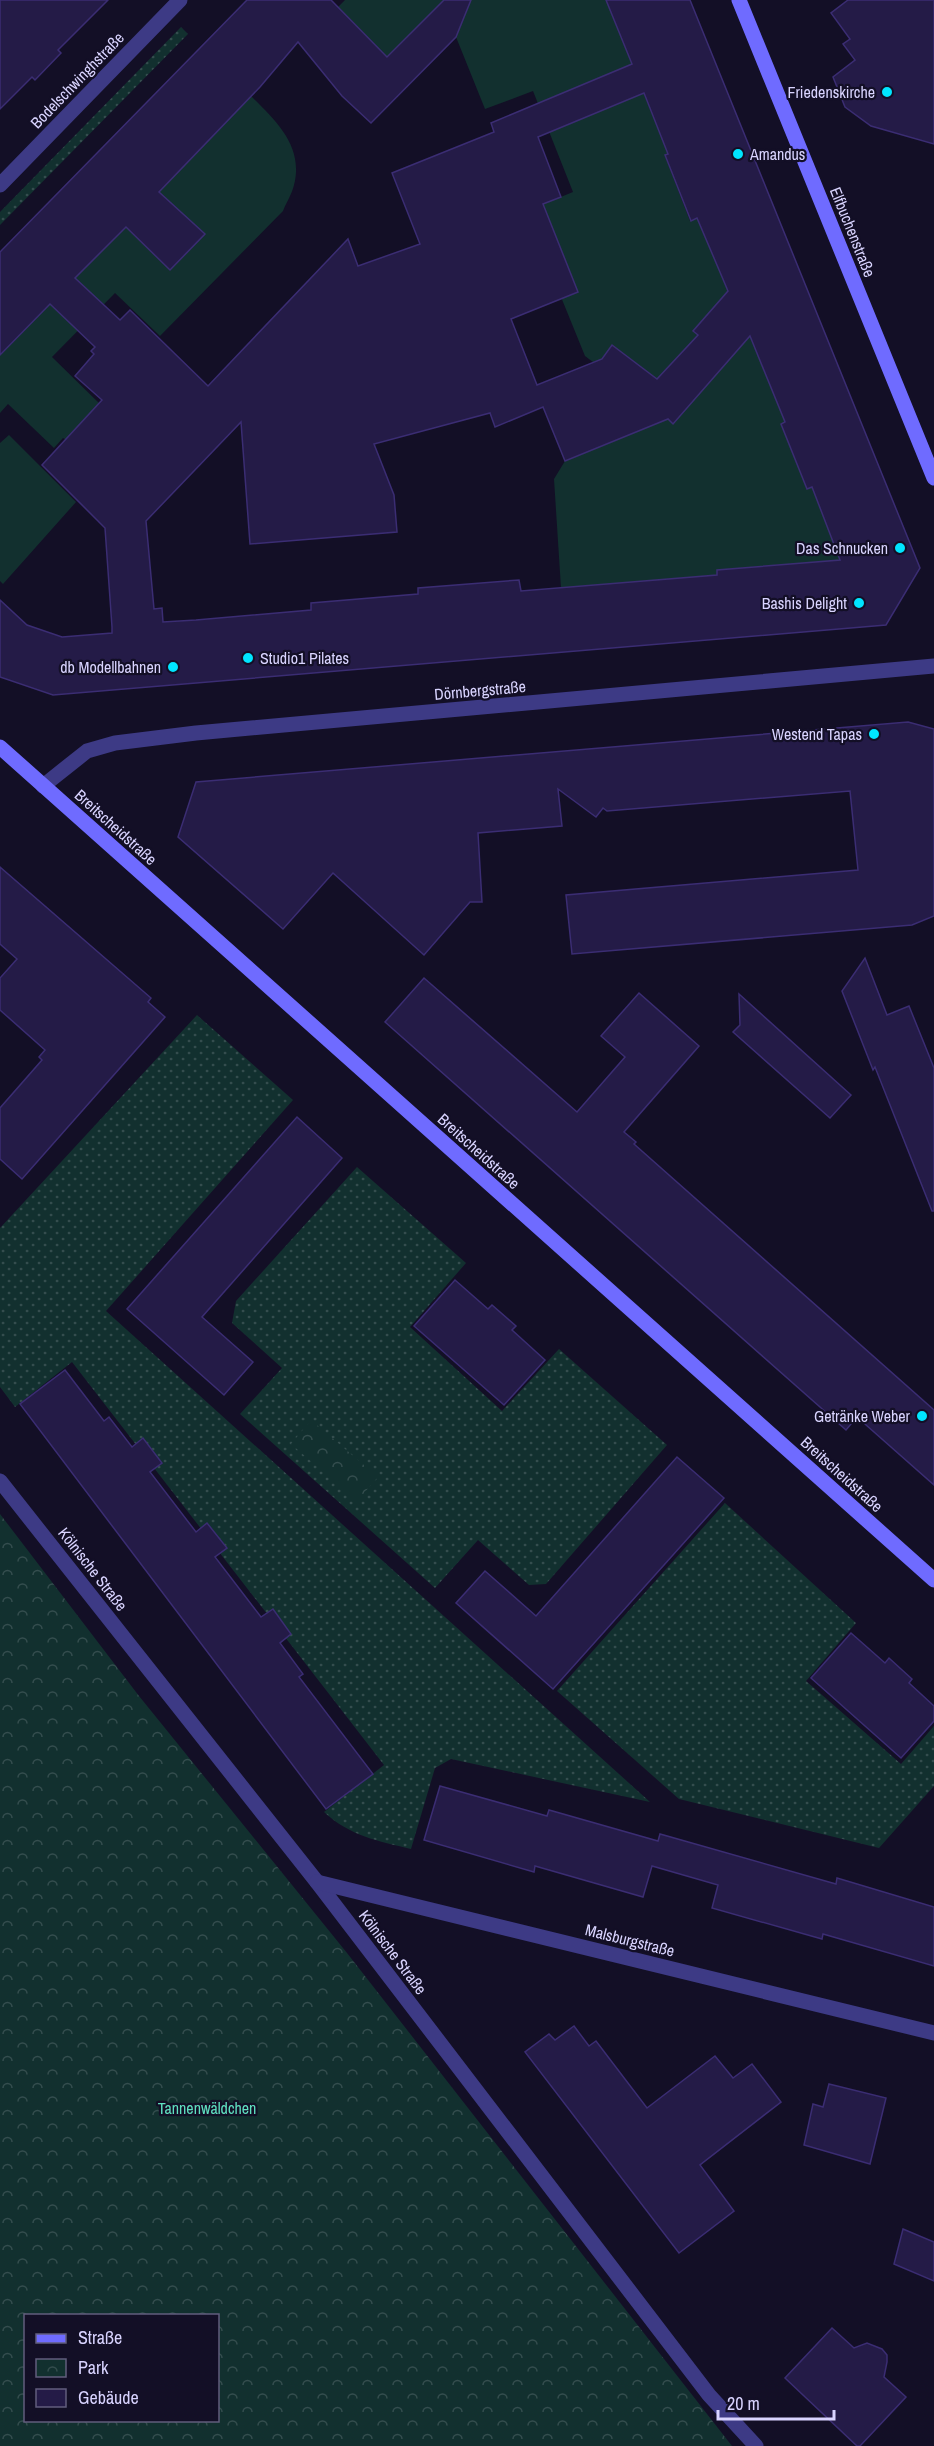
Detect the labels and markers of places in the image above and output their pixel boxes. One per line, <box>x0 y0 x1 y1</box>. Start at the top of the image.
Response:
place label: Friedenskirche <box>787 81 875 103</box>
marker: Friedenskirche <box>880 85 894 99</box>
place label: Amandus <box>749 143 805 165</box>
marker: Amandus <box>731 147 745 161</box>
place label: Das Schnucken <box>796 537 888 559</box>
marker: Das Schnucken <box>893 541 907 555</box>
place label: Bashis Delight <box>762 592 847 614</box>
marker: Bashis Delight <box>852 596 866 610</box>
place label: Studio1 Pilates <box>260 647 349 669</box>
marker: Studio1 Pilates <box>241 651 255 665</box>
place label: db Modellbahnen <box>60 656 161 678</box>
marker: db Modellbahnen <box>166 660 180 674</box>
place label: Westend Tapas <box>772 723 862 745</box>
marker: Westend Tapas <box>867 727 881 741</box>
place label: Getränke Weber <box>814 1405 911 1427</box>
marker: Getränke Weber <box>915 1409 929 1423</box>

